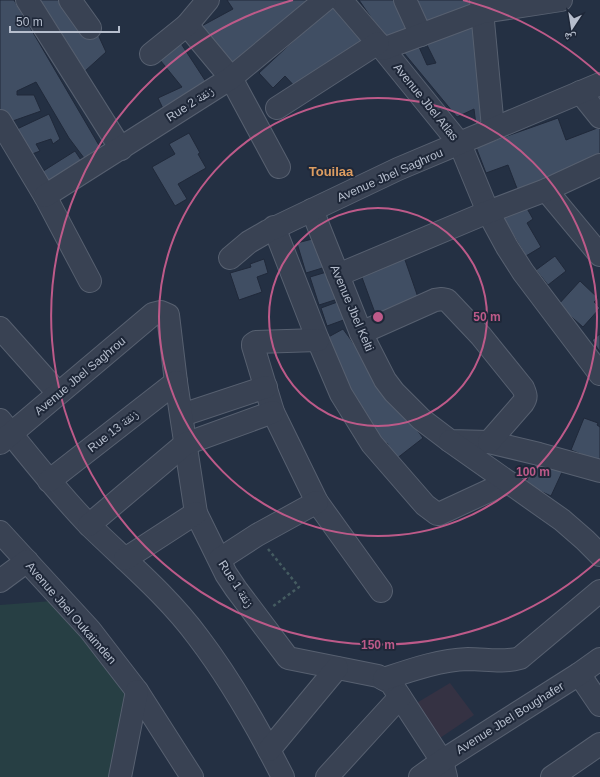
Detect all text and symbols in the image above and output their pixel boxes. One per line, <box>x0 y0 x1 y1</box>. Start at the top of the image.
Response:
scale bar <box>10 8 119 34</box>
north arrow <box>552 8 592 48</box>
text: 50 m <box>16 15 43 29</box>
text: ش <box>563 29 577 45</box>
street label: Avenue Jbel Atlas <box>391 61 461 143</box>
street label: Rue 2 زنقة <box>164 83 216 124</box>
street label: Avenue Jbel Saghrou <box>335 145 445 205</box>
district label: Touilaa <box>309 164 354 179</box>
street label: Avenue Jbel Kelti <box>327 263 377 353</box>
centre of rings <box>371 310 385 324</box>
text: 50 m <box>473 310 501 324</box>
street label: Avenue Jbel Saghrou <box>32 334 128 418</box>
street label: Rue 13 زنقة <box>85 407 141 455</box>
text: 100 m <box>516 465 550 479</box>
street label: Rue 1 زنقة <box>216 558 257 610</box>
street label: Avenue Jbel Oukaimden <box>23 559 119 667</box>
text: 150 m <box>361 638 395 652</box>
street label: Avenue Jbel Boughafer <box>453 679 567 757</box>

